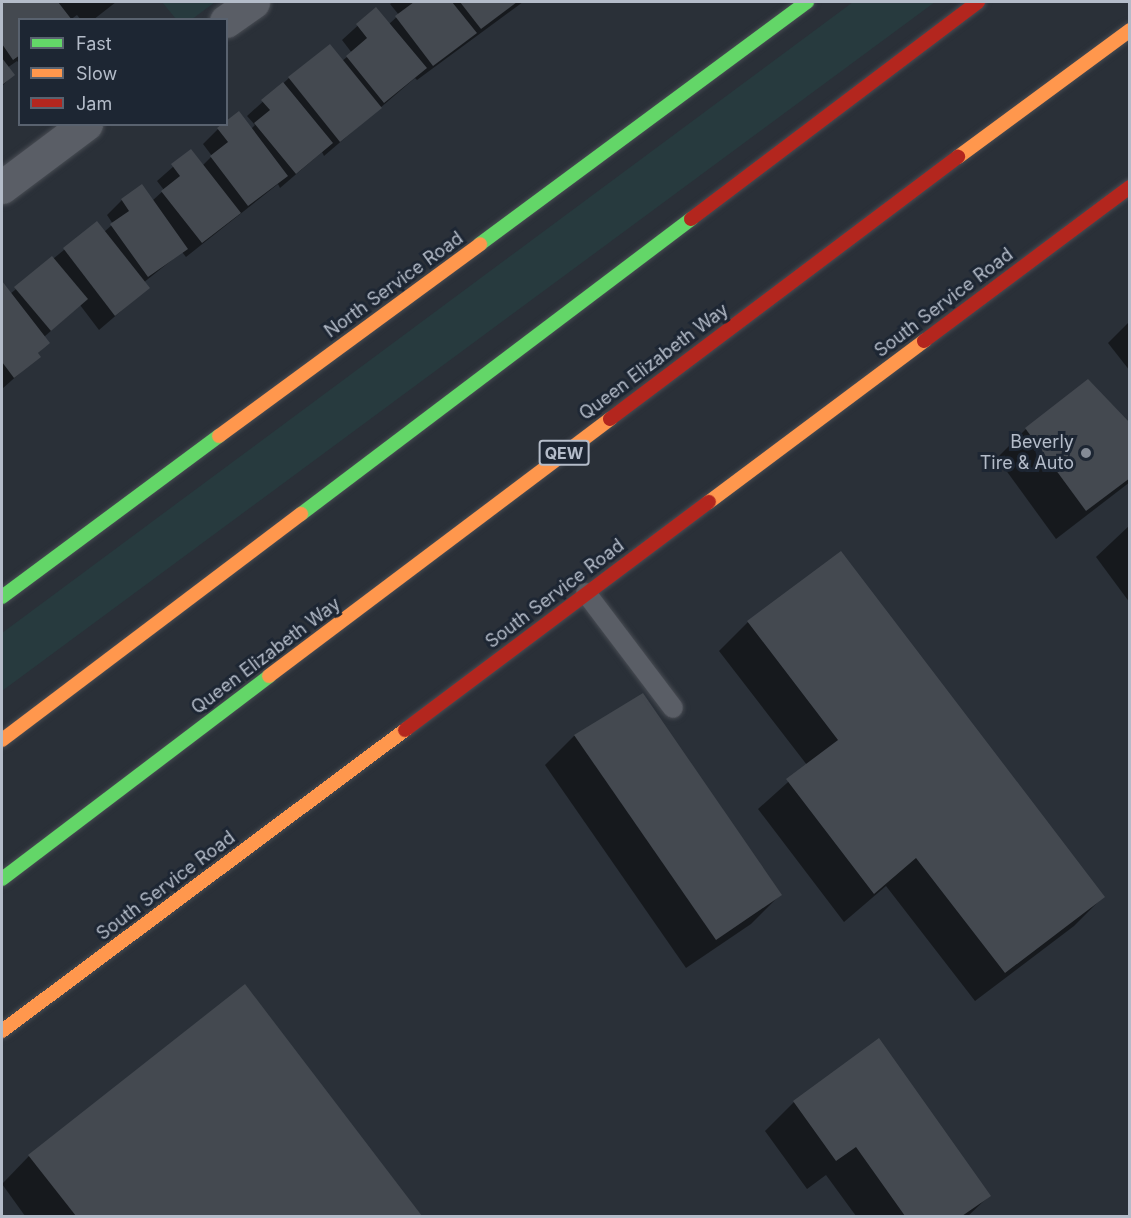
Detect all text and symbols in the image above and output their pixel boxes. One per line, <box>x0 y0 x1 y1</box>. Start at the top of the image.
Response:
legend <box>18 18 228 126</box>
text: Fast <box>76 33 112 54</box>
text: Slow <box>76 63 117 84</box>
text: Jam <box>76 93 112 114</box>
street label: North Service Road <box>321 228 467 342</box>
street label: South Service Road <box>871 244 1017 362</box>
street label: Queen Elizabeth Way <box>575 299 733 425</box>
place label: Beverly Tire & Auto <box>980 432 1074 474</box>
road number: QEW <box>538 440 590 466</box>
marker: Beverly Tire & Auto <box>1079 446 1093 460</box>
street label: South Service Road <box>482 535 628 653</box>
street label: Queen Elizabeth Way <box>187 593 345 719</box>
street label: South Service Road <box>93 827 239 945</box>

